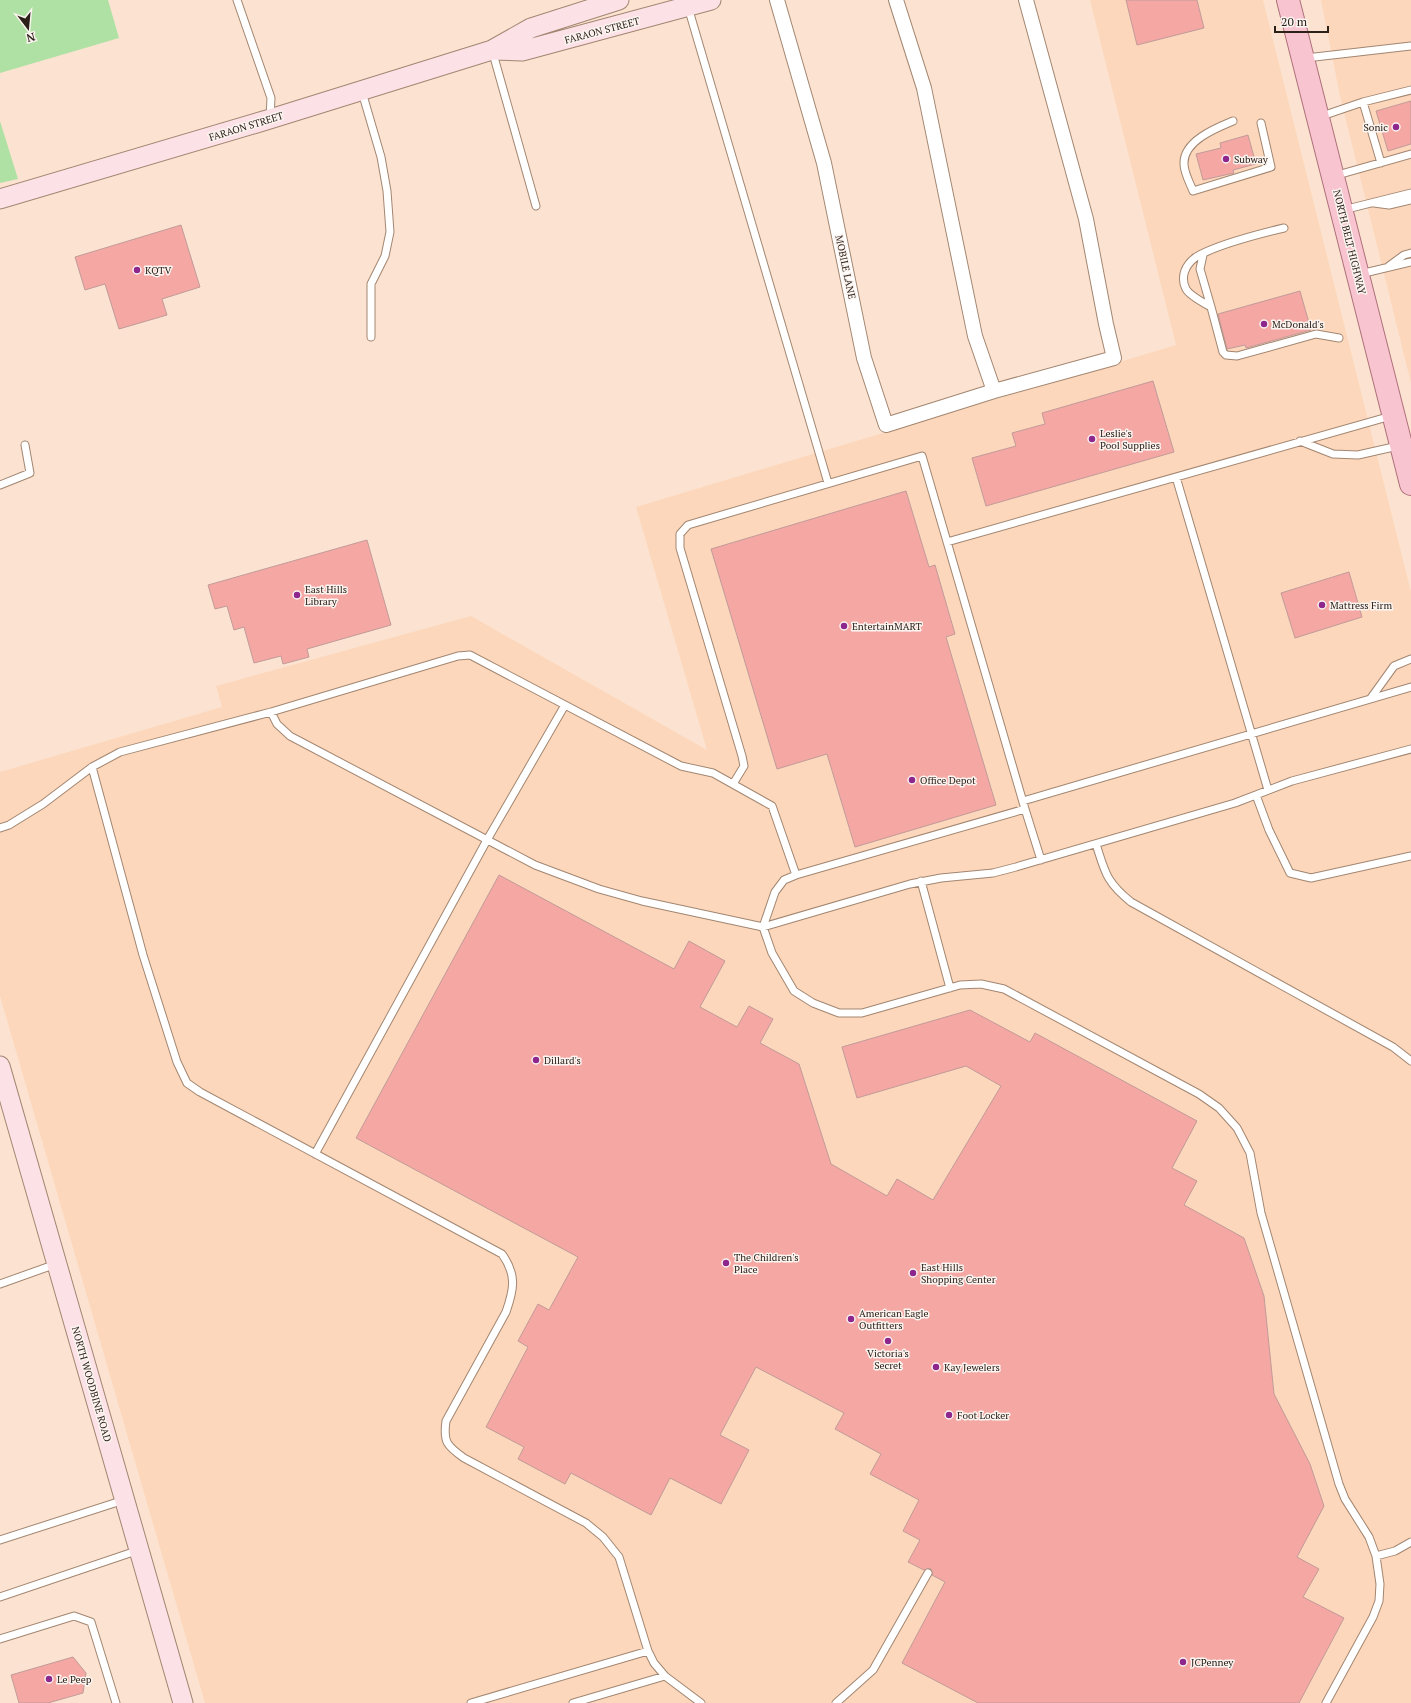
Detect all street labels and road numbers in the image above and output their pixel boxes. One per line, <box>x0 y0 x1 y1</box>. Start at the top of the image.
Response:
street label: FARAON STREET <box>563 14 641 47</box>
street label: FARAON STREET <box>207 109 285 144</box>
street label: NORTH BELT HIGHWAY <box>1330 188 1369 296</box>
street label: MOBILE LANE <box>832 234 859 300</box>
street label: NORTH WOODBINE ROAD <box>69 1325 114 1443</box>

